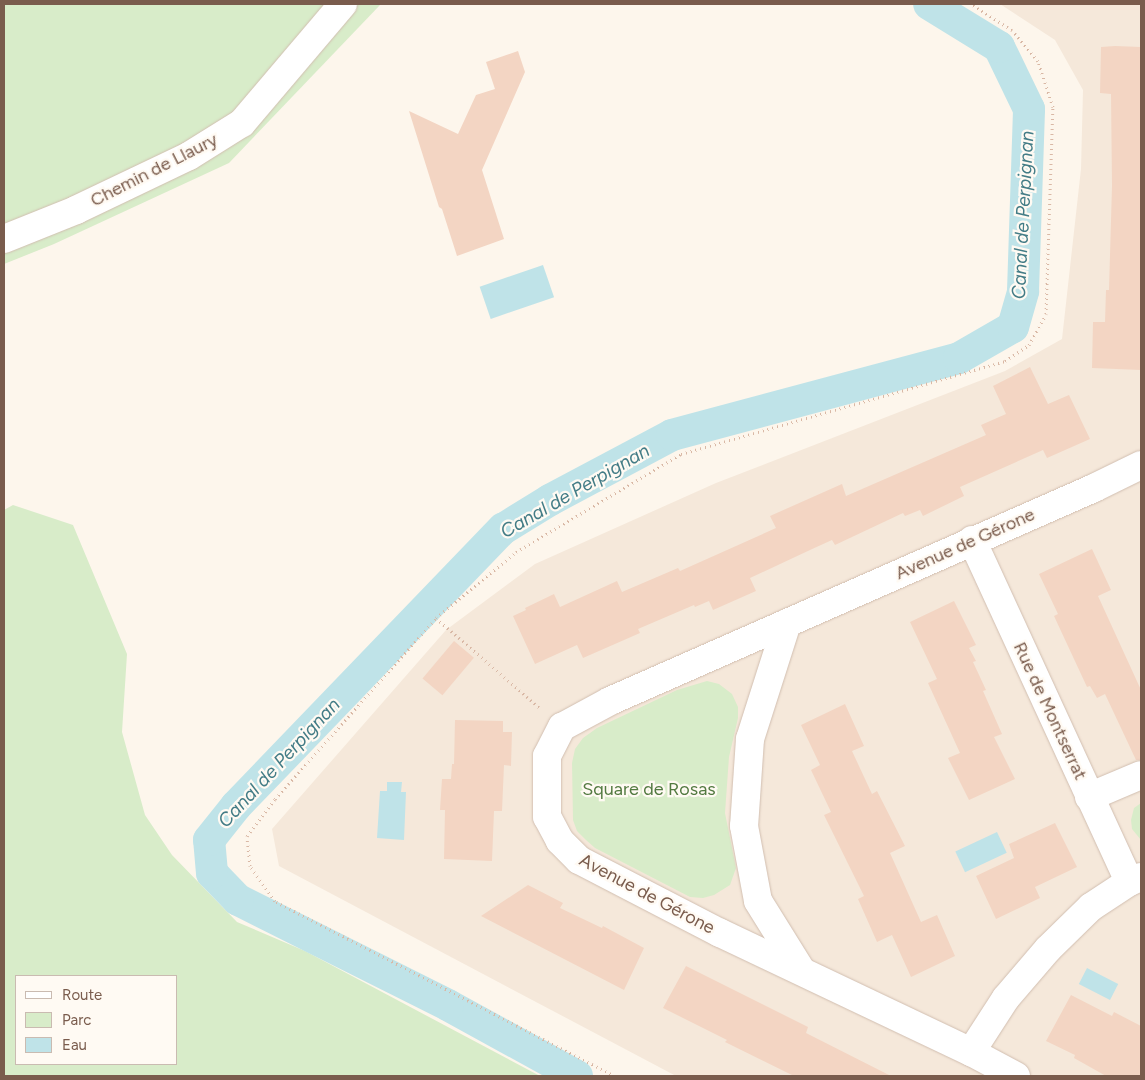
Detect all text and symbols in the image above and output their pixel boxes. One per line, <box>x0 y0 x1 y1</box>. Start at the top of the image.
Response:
street label: Chemin de Llaury <box>87 129 221 211</box>
water label: Canal de Perpignan <box>1007 130 1039 300</box>
water label: Canal de Perpignan <box>496 439 654 543</box>
street label: Avenue de Gérone <box>892 504 1038 584</box>
street label: Rue de Montserrat <box>1009 639 1091 783</box>
water label: Canal de Perpignan <box>213 694 345 832</box>
park label: Square de Rosas <box>582 778 716 800</box>
street label: Avenue de Gérone <box>576 849 718 939</box>
legend <box>15 975 178 1065</box>
text: Route <box>62 986 102 1004</box>
text: Parc <box>62 1011 91 1029</box>
text: Eau <box>62 1036 87 1054</box>

